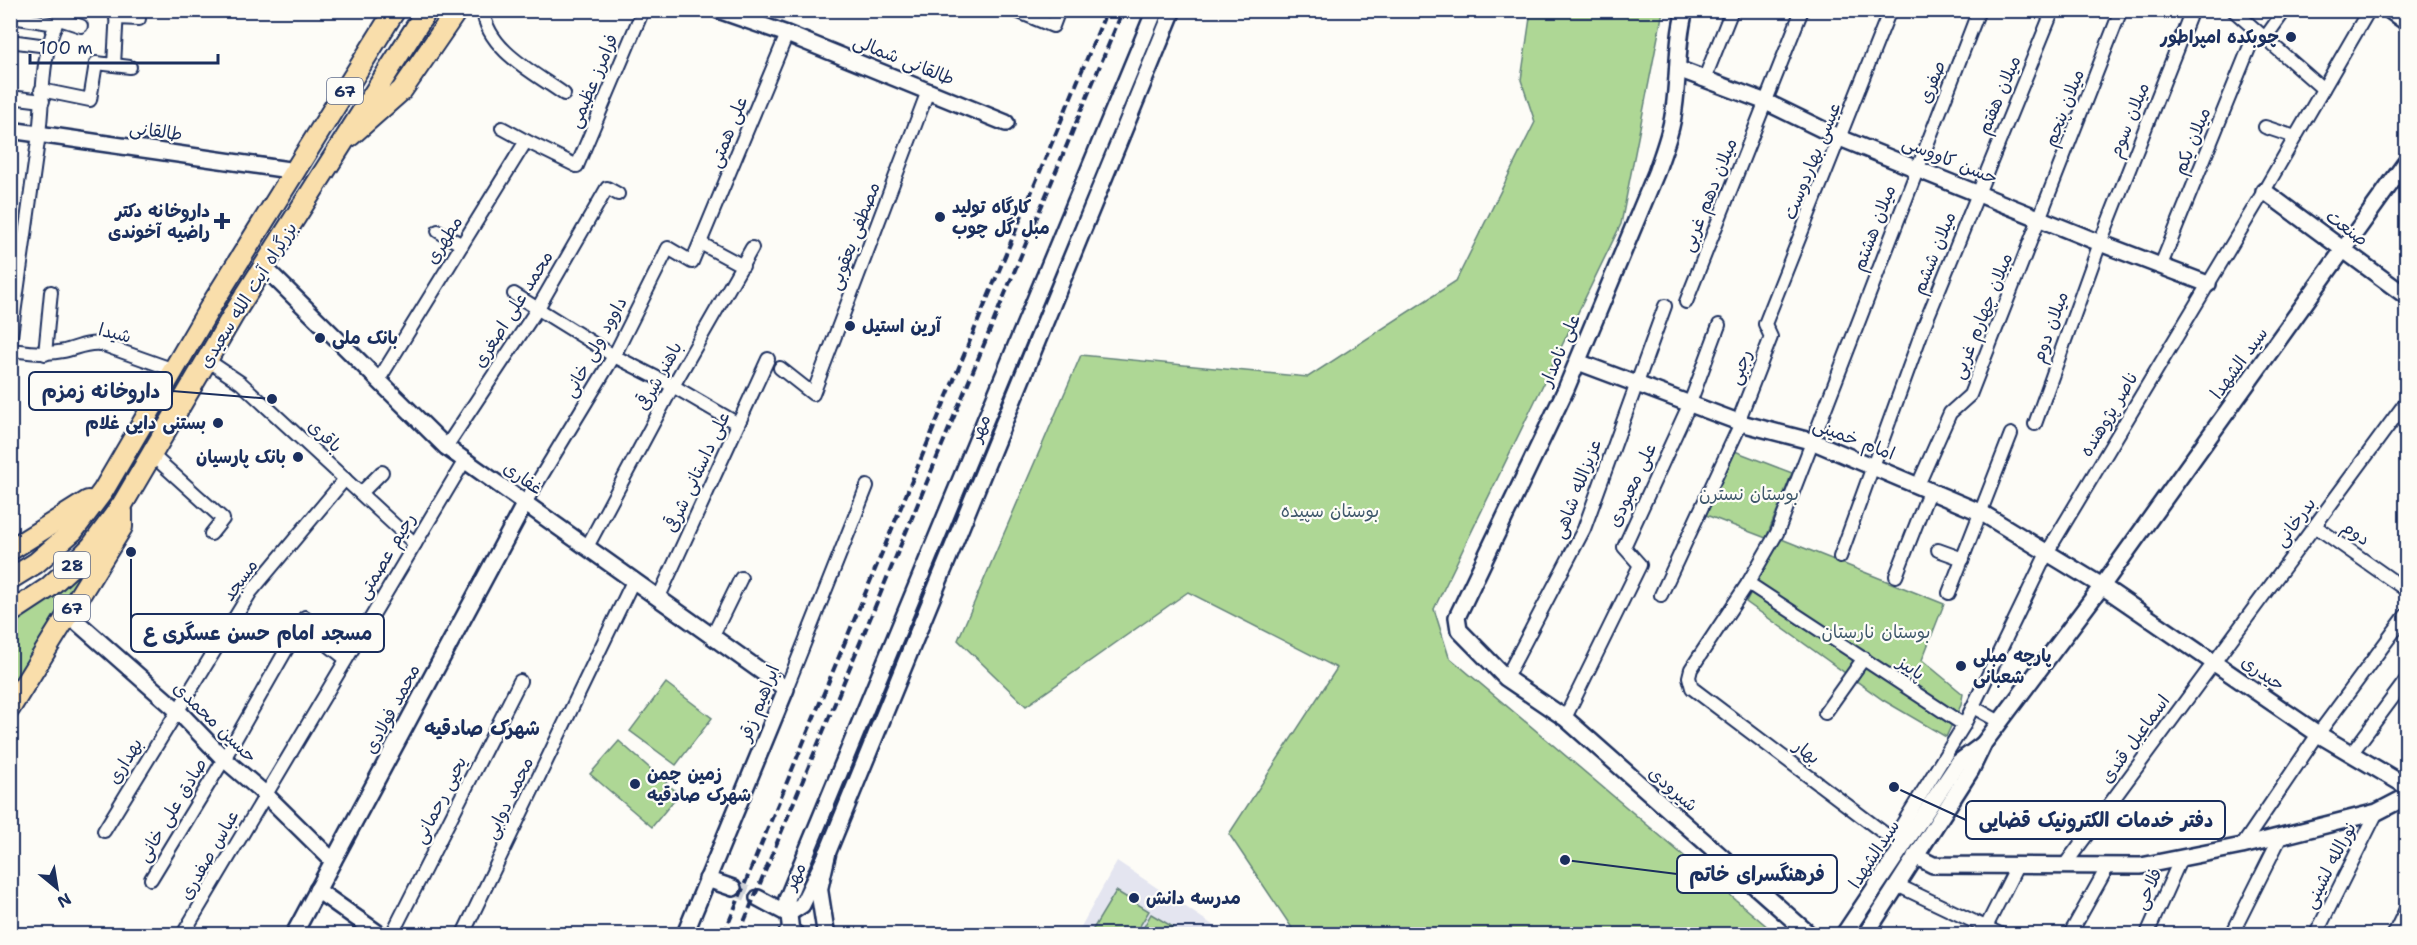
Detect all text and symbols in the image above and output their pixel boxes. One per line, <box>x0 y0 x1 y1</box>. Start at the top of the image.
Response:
place label: چوبکده امپراطور <box>2160 25 2279 49</box>
scale bar <box>30 27 218 65</box>
street label: طالقانی شمالی <box>850 29 958 91</box>
street label: فرامرز عظیمی <box>562 30 624 132</box>
marker: چوبکده امپراطور <box>2284 30 2298 44</box>
text: 100 m <box>39 36 93 60</box>
street label: میلان هفتم <box>1972 52 2028 139</box>
street label: صفری <box>1913 57 1951 107</box>
street label: میلان پنجم <box>2038 66 2092 151</box>
road number: 67 <box>327 78 363 104</box>
street label: میلان سوم <box>2103 79 2157 162</box>
street label: علی همتی <box>703 93 753 171</box>
street label: عیسی بهاردوست <box>1778 99 1846 223</box>
street label: میلان یکم <box>2168 104 2218 179</box>
street label: طالقانی <box>128 115 184 147</box>
street label: حسن کاووسی <box>1899 130 2001 190</box>
street label: میلان دهم غربی <box>1675 135 1745 256</box>
street label: مصطفی یعقوبی <box>822 179 886 293</box>
street label: میلان هشتم <box>1847 181 1903 275</box>
place label: کارگاه تولید مبل گل چوب <box>952 195 1050 240</box>
place label: داروخانه دکتر راضیه آخوندی <box>108 199 210 244</box>
street label: صنعت <box>2321 204 2373 252</box>
street label: میلان ششم <box>1906 208 1963 299</box>
marker: کارگاه تولید مبل گل چوب <box>933 210 947 224</box>
street label: مطهری <box>420 211 468 269</box>
marker: داروخانه دکتر راضیه آخوندی <box>215 214 229 228</box>
street label: بزرگراه آیت الله سعیدی <box>193 217 303 373</box>
street label: محمد علی اصغری <box>467 246 559 372</box>
street label: میلان چهارم غربی <box>1946 249 2020 383</box>
street label: میلان دوم <box>2026 288 2076 367</box>
street label: داوود ولی خانی <box>557 292 633 402</box>
street label: علی نامدار <box>1533 310 1586 392</box>
place label: آرین استیل <box>862 314 942 338</box>
street label: شیدا <box>96 317 134 349</box>
marker: آرین استیل <box>843 319 857 333</box>
street label: سید الشهدا <box>2205 322 2273 404</box>
place label: بانک ملی <box>332 326 398 350</box>
marker: بانک ملی <box>313 331 327 345</box>
street label: باهنر شرقی <box>630 337 688 415</box>
street label: رجبی <box>1722 346 1758 388</box>
street label: ناصر پژوهنده <box>2074 367 2144 461</box>
callout: داروخانه زمزم <box>29 372 172 410</box>
text: داروخانه زمزم <box>42 378 160 406</box>
street label: علی داستانی شرقی <box>658 408 736 536</box>
place label: بستنی دایی غلام <box>85 411 206 437</box>
street label: مهر <box>963 411 996 447</box>
street label: امام خمینی <box>1809 412 1898 467</box>
street label: باقری <box>303 414 347 458</box>
marker: بستنی دایی غلام <box>211 416 225 430</box>
street label: عزیزالله شاهی <box>1547 436 1607 542</box>
street label: علی معبودی <box>1602 439 1662 531</box>
place label: بانک پارسیان <box>196 445 286 469</box>
marker: بانک پارسیان <box>291 450 305 464</box>
street label: غفاری <box>499 456 547 500</box>
park label: بوستان نسترن <box>1699 482 1799 506</box>
street label: بدرخانی <box>2269 492 2321 552</box>
park label: بوستان سپیده <box>1281 499 1379 523</box>
street label: رحیم عصمتی <box>351 508 423 605</box>
street label: دوم <box>2336 515 2375 553</box>
road number: 28 <box>54 552 90 578</box>
street label: مسجد <box>217 554 263 606</box>
road number: 67 <box>54 595 90 621</box>
callout: مسجد امام حسن عسگری ع <box>131 614 384 652</box>
text: مسجد امام حسن عسگری ع <box>144 620 372 648</box>
park label: بوستان نارستان <box>1821 620 1931 644</box>
place label: پارچه مبلی شعبانی <box>1973 644 2052 689</box>
street label: پاییز <box>1891 649 1929 686</box>
street label: حیدری <box>2236 649 2290 697</box>
marker: پارچه مبلی شعبانی <box>1954 659 1968 673</box>
street label: محمد فولادی <box>358 660 426 758</box>
street label: ابراهیم زقر <box>732 661 787 747</box>
street label: حسین محمدی <box>168 676 262 768</box>
street label: اسماعیل قندی <box>2095 690 2175 788</box>
district label: شهرک صادقیه <box>424 715 540 741</box>
street label: بهار <box>1787 733 1825 770</box>
street label: بهداری <box>102 734 148 788</box>
street label: یحیی رحمانی <box>408 752 472 848</box>
street label: محمد دوابی <box>479 753 539 843</box>
street label: صادق علی خانی <box>132 754 212 866</box>
street label: شیرودی <box>1643 761 1703 817</box>
place label: زمین چمن شهرک صادقیه <box>647 762 751 807</box>
marker: زمین چمن شهرک صادقیه <box>628 777 642 791</box>
callout: دفتر خدمات الکترونیک قضایی <box>1966 801 2225 839</box>
street label: عباس صفدری <box>174 806 244 904</box>
text: دفتر خدمات الکترونیک قضایی <box>1979 807 2213 834</box>
street label: سیدالشهدا <box>1843 815 1905 893</box>
street label: نورالله لشینی <box>2298 817 2362 913</box>
callout: فرهنگسرای خاتم <box>1677 855 1837 893</box>
north arrow <box>27 858 87 918</box>
street label: مهر <box>777 858 812 895</box>
text: فرهنگسرای خاتم <box>1689 861 1825 889</box>
street label: فلاحی <box>2128 864 2168 914</box>
place label: مدرسه دانش <box>1146 886 1241 910</box>
text: N <box>54 888 75 913</box>
marker: مدرسه دانش <box>1127 891 1141 905</box>

